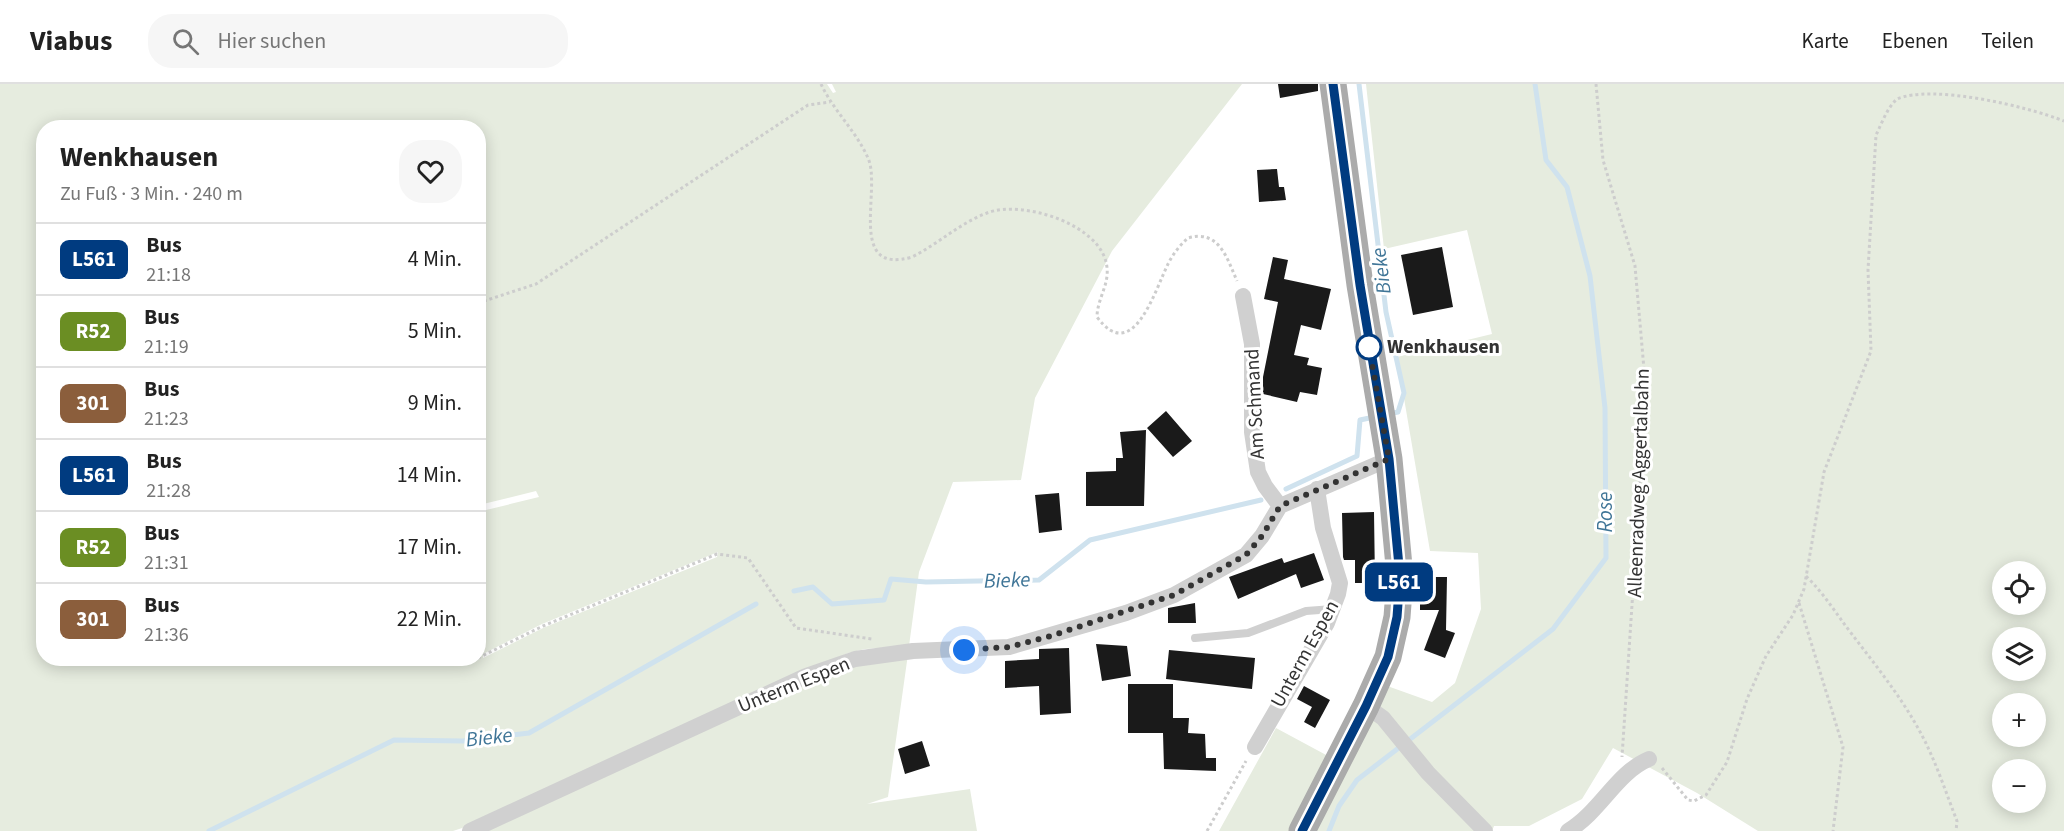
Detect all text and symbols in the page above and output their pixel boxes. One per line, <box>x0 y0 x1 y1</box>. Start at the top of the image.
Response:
search box <box>148 14 568 68</box>
text: Viabus <box>30 21 112 61</box>
icon: search <box>169 25 202 58</box>
text: Hier suchen <box>217 25 326 57</box>
text: Karte <box>1802 26 1849 56</box>
text: Ebenen <box>1882 26 1948 56</box>
text: Teilen <box>1981 26 2034 56</box>
text: Wenkhausen <box>60 137 218 177</box>
button: heart <box>399 140 462 203</box>
text: Zu Fuß · 3 Min. · 240 m <box>60 180 243 208</box>
text: Bus <box>146 229 182 261</box>
text: 4 Min. <box>408 243 462 275</box>
text: L561 <box>72 244 116 274</box>
water label: Bieke <box>1363 246 1399 296</box>
text: 21:18 <box>146 261 191 289</box>
text: Bus <box>144 301 180 333</box>
text: 5 Min. <box>408 315 462 347</box>
text: R52 <box>75 316 111 346</box>
text: 21:19 <box>144 333 189 361</box>
place label: Wenkhausen <box>1387 333 1500 361</box>
marker: Wenkhausen <box>1356 334 1382 360</box>
street label: Am Schmand <box>1238 348 1272 460</box>
street label: Alleenradweg Aggertalbahn <box>1621 368 1657 598</box>
text: Bus <box>144 373 180 405</box>
text: 9 Min. <box>408 387 462 419</box>
text: 301 <box>76 388 110 418</box>
text: 21:23 <box>144 405 189 433</box>
text: Bus <box>146 445 182 477</box>
text: 14 Min. <box>397 459 462 491</box>
text: L561 <box>72 460 116 490</box>
text: 21:28 <box>146 477 191 505</box>
water label: Rose <box>1590 492 1620 532</box>
text: Bus <box>144 517 180 549</box>
text: 17 Min. <box>397 531 462 563</box>
text: R52 <box>75 532 111 562</box>
text: 21:31 <box>144 549 189 577</box>
map controls <box>1992 561 2046 813</box>
button: locate <box>1992 561 2046 615</box>
line badge: L561 <box>1357 562 1441 602</box>
water label: Bieke <box>983 564 1031 596</box>
text: L561 <box>1377 567 1421 597</box>
text: Bus <box>144 589 180 621</box>
street label: Unterm Espen <box>1264 595 1346 713</box>
text: 22 Min. <box>397 603 462 635</box>
text: 301 <box>76 604 110 634</box>
text: 21:36 <box>144 621 189 649</box>
button: layers <box>1992 627 2046 681</box>
your location <box>949 635 979 665</box>
street label: Unterm Espen <box>734 650 854 720</box>
button: + <box>1992 693 2046 747</box>
water label: Bieke <box>464 720 514 754</box>
button: − <box>1992 759 2046 813</box>

